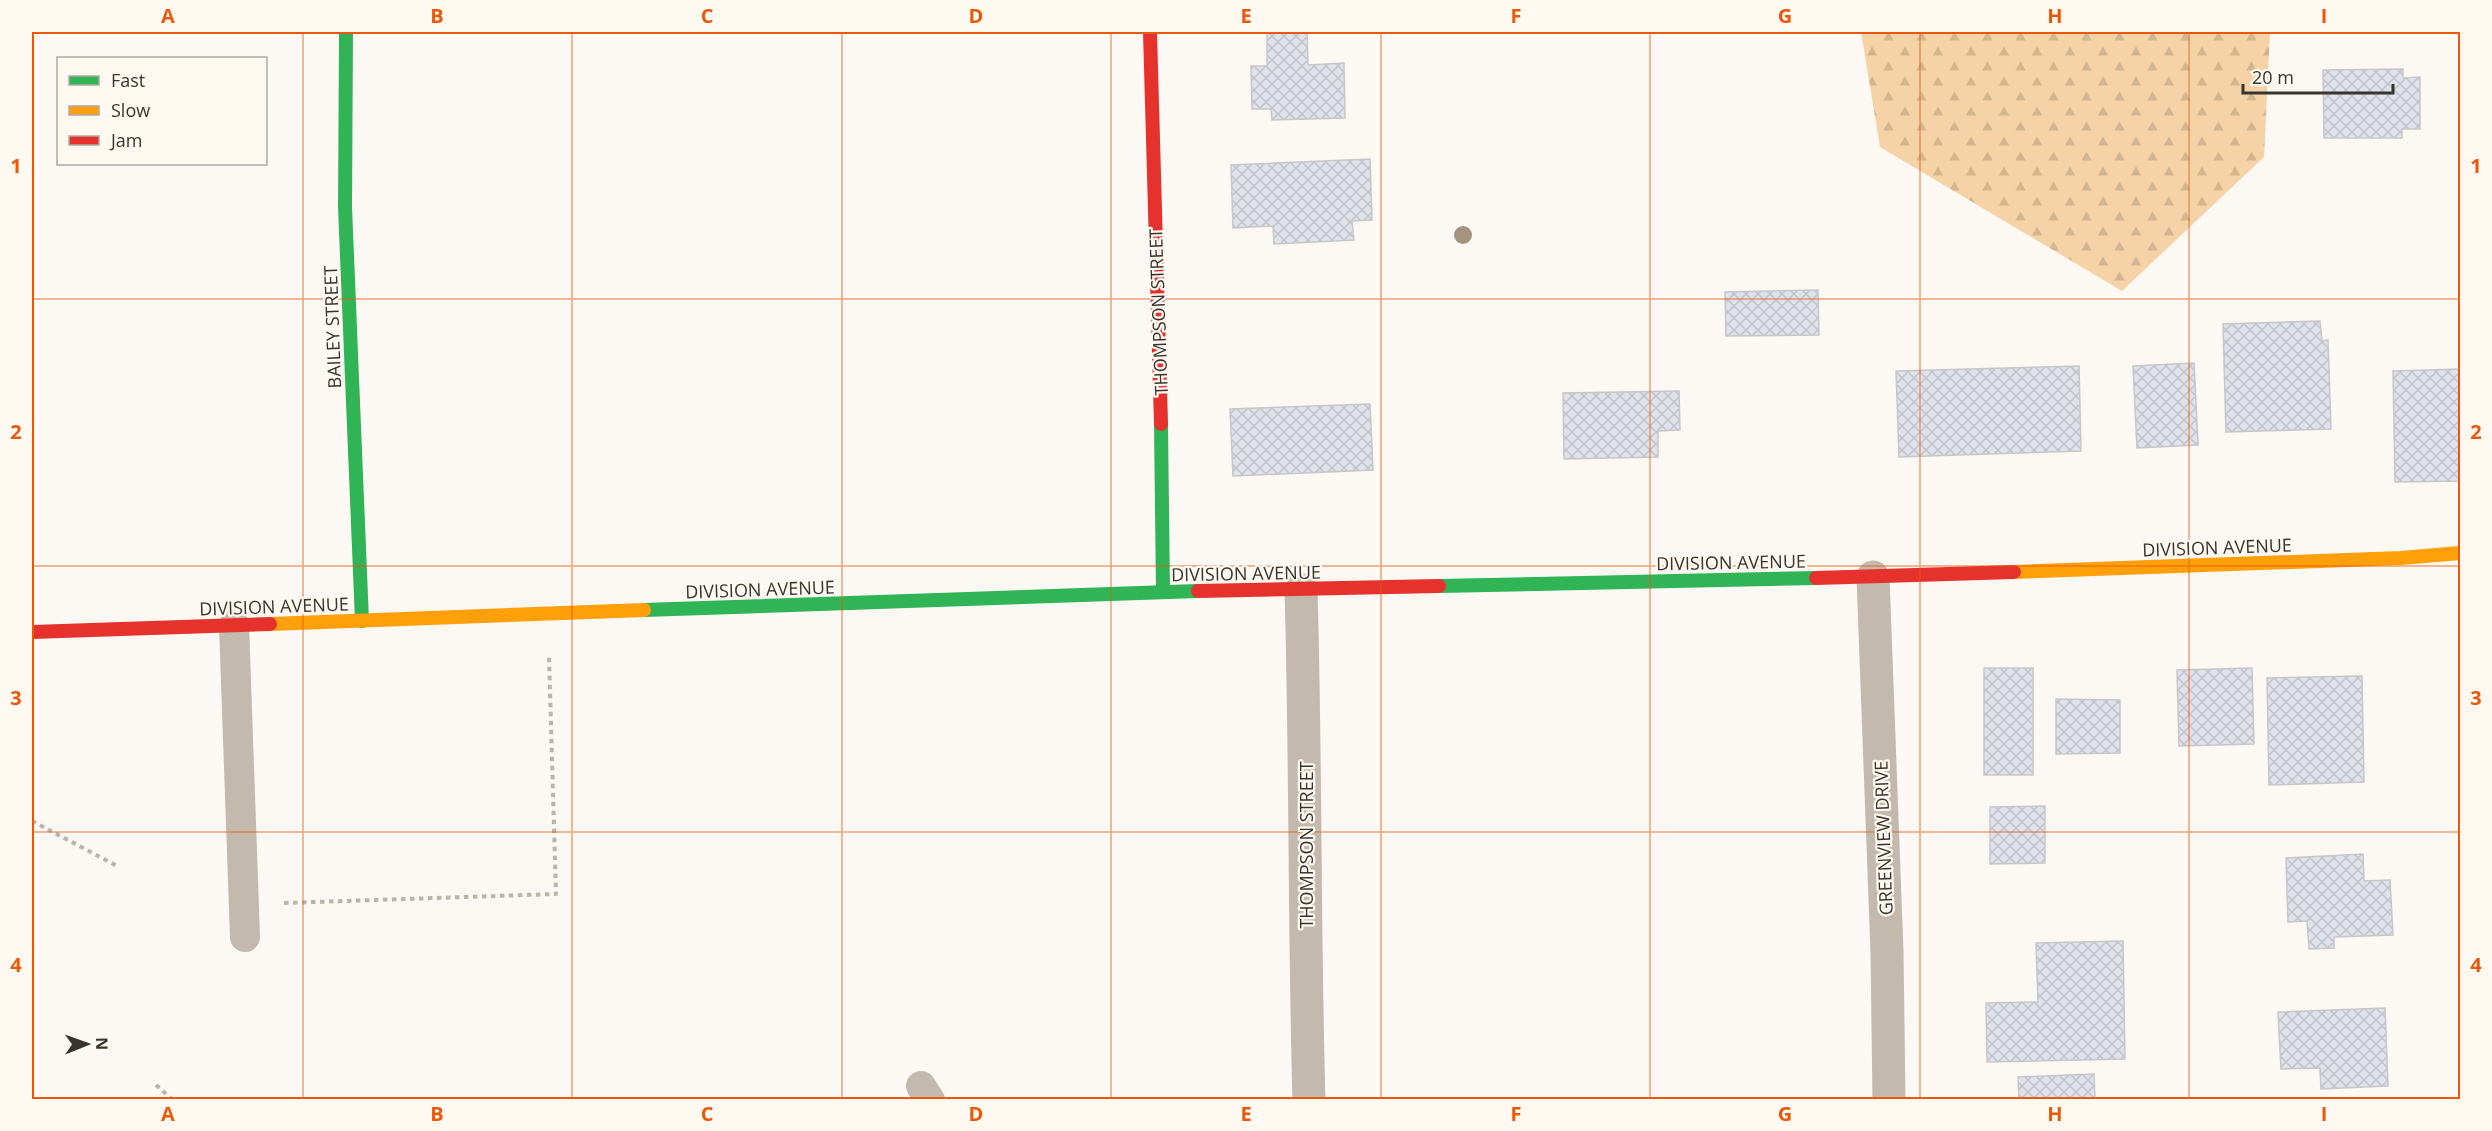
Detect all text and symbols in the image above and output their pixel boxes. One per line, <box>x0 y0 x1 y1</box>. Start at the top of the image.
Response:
text: A <box>161 2 175 29</box>
text: B <box>430 2 444 29</box>
text: C <box>701 2 714 29</box>
text: D <box>969 2 983 29</box>
text: E <box>1240 2 1252 29</box>
text: F <box>1511 2 1521 29</box>
text: G <box>1778 2 1792 29</box>
text: H <box>2047 2 2063 29</box>
text: I <box>2321 2 2327 29</box>
legend <box>57 57 267 165</box>
scale bar <box>2243 57 2393 95</box>
text: 20 m <box>2252 65 2294 89</box>
text: Fast <box>111 68 145 92</box>
text: Slow <box>111 98 150 122</box>
text: Jam <box>109 128 143 152</box>
text: 1 <box>10 152 22 179</box>
text: 1 <box>2470 152 2482 179</box>
street label: THOMPSON STREET <box>1143 228 1173 396</box>
street label: BAILEY STREET <box>318 265 346 389</box>
text: 2 <box>10 418 22 445</box>
text: 2 <box>2470 418 2482 445</box>
street label: DIVISION AVENUE <box>2142 532 2292 562</box>
street label: DIVISION AVENUE <box>1656 549 1806 575</box>
street label: DIVISION AVENUE <box>1171 560 1321 586</box>
street label: DIVISION AVENUE <box>685 574 835 604</box>
street label: DIVISION AVENUE <box>199 591 349 621</box>
text: 3 <box>10 684 22 711</box>
text: 3 <box>2470 684 2482 711</box>
street label: GREENVIEW DRIVE <box>1868 760 1898 916</box>
street label: THOMPSON STREET <box>1294 761 1318 929</box>
text: 4 <box>10 951 22 978</box>
text: 4 <box>2470 951 2482 978</box>
north arrow <box>57 1014 117 1074</box>
text: N <box>91 1037 113 1050</box>
text: A <box>161 1100 175 1127</box>
text: B <box>430 1100 444 1127</box>
text: C <box>701 1100 714 1127</box>
text: D <box>969 1100 983 1127</box>
text: E <box>1240 1100 1252 1127</box>
text: F <box>1511 1100 1521 1127</box>
text: G <box>1778 1100 1792 1127</box>
text: H <box>2047 1100 2063 1127</box>
text: I <box>2321 1100 2327 1127</box>

